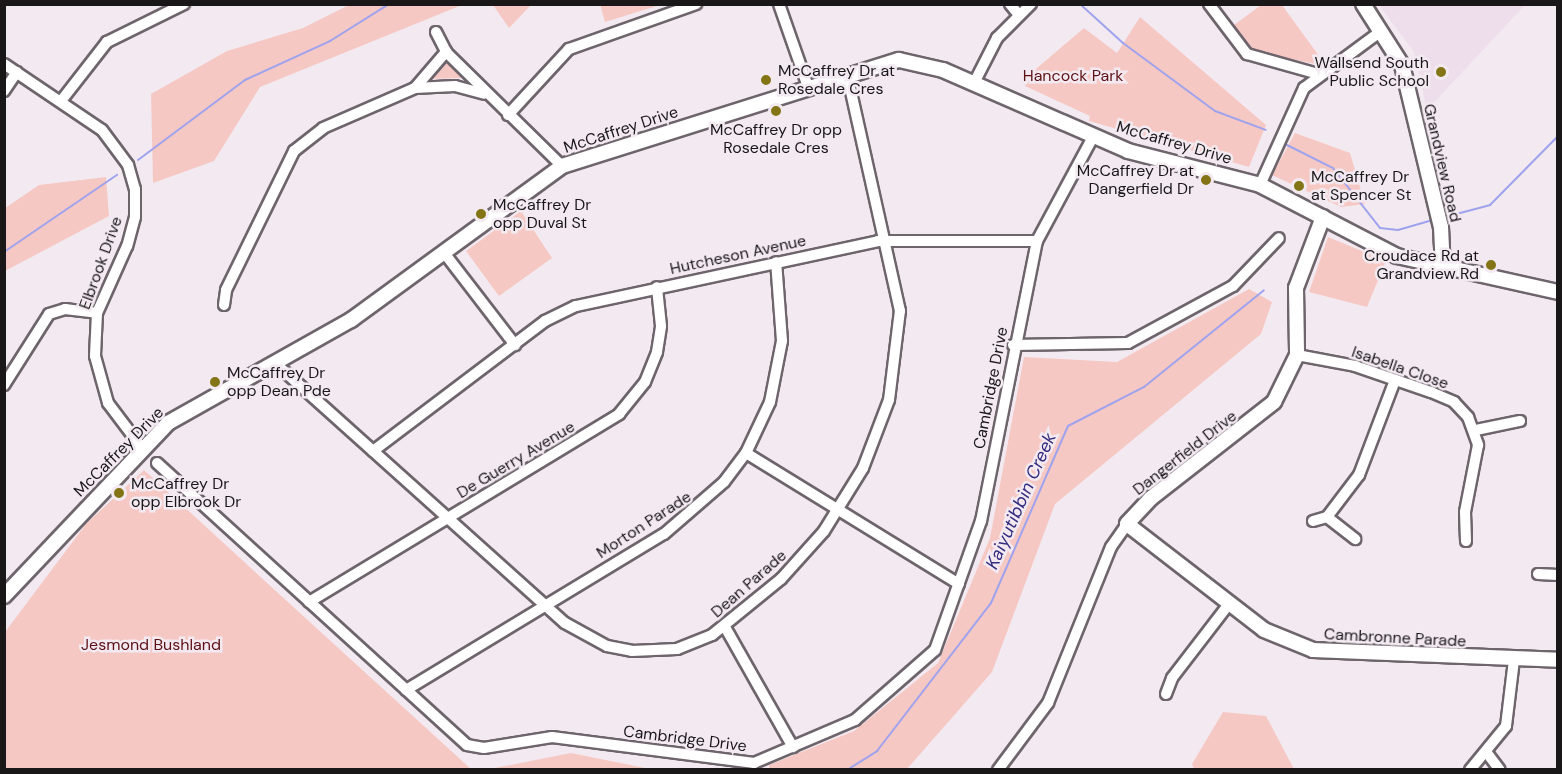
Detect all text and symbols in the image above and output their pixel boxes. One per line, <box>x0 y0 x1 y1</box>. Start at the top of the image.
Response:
place label: Wallsend South Public School <box>1314 53 1429 91</box>
place label: McCaffrey Dr at Rosedale Cres <box>778 61 895 99</box>
marker: Wallsend South Public School <box>1434 65 1448 79</box>
park label: Hancock Park <box>1023 66 1123 86</box>
marker: McCaffrey Dr at Rosedale Cres <box>759 73 773 87</box>
street label: McCaffrey Drive <box>561 102 681 158</box>
street label: Grandview Road <box>1419 102 1465 224</box>
marker: McCaffrey Dr opp Rosedale Cres <box>769 104 783 118</box>
street label: McCaffrey Drive <box>1114 117 1234 169</box>
place label: McCaffrey Dr opp Rosedale Cres <box>710 120 842 158</box>
place label: McCaffrey Dr at Dangerfield Dr <box>1077 161 1194 199</box>
place label: McCaffrey Dr at Spencer St <box>1311 167 1412 205</box>
marker: McCaffrey Dr at Dangerfield Dr <box>1199 173 1213 187</box>
marker: McCaffrey Dr at Spencer St <box>1292 179 1306 193</box>
place label: McCaffrey Dr opp Duval St <box>493 195 591 233</box>
marker: McCaffrey Dr opp Duval St <box>474 207 488 221</box>
street label: Elbrook Drive <box>75 214 127 312</box>
street label: Hutcheson Avenue <box>668 231 808 279</box>
place label: Croudace Rd at Grandview Rd <box>1364 246 1479 284</box>
marker: Croudace Rd at Grandview Rd <box>1484 258 1498 272</box>
street label: Cambridge Drive <box>970 325 1012 451</box>
street label: Isabella Close <box>1349 342 1451 394</box>
place label: McCaffrey Dr opp Dean Pde <box>227 363 331 401</box>
marker: McCaffrey Dr opp Dean Pde <box>208 375 222 389</box>
street label: McCaffrey Drive <box>70 403 168 501</box>
street label: Dangerfield Drive <box>1129 407 1241 499</box>
street label: De Guerry Avenue <box>454 417 578 503</box>
water label: Kaiyutibbin Creek <box>981 429 1061 573</box>
place label: McCaffrey Dr opp Elbrook Dr <box>131 474 241 512</box>
marker: McCaffrey Dr opp Elbrook Dr <box>112 486 126 500</box>
street label: Morton Parade <box>593 487 695 563</box>
street label: Dean Parade <box>707 546 791 622</box>
street label: Cambronne Parade <box>1323 625 1467 651</box>
park label: Jesmond Bushland <box>81 635 221 655</box>
street label: Cambridge Drive <box>622 722 748 756</box>

